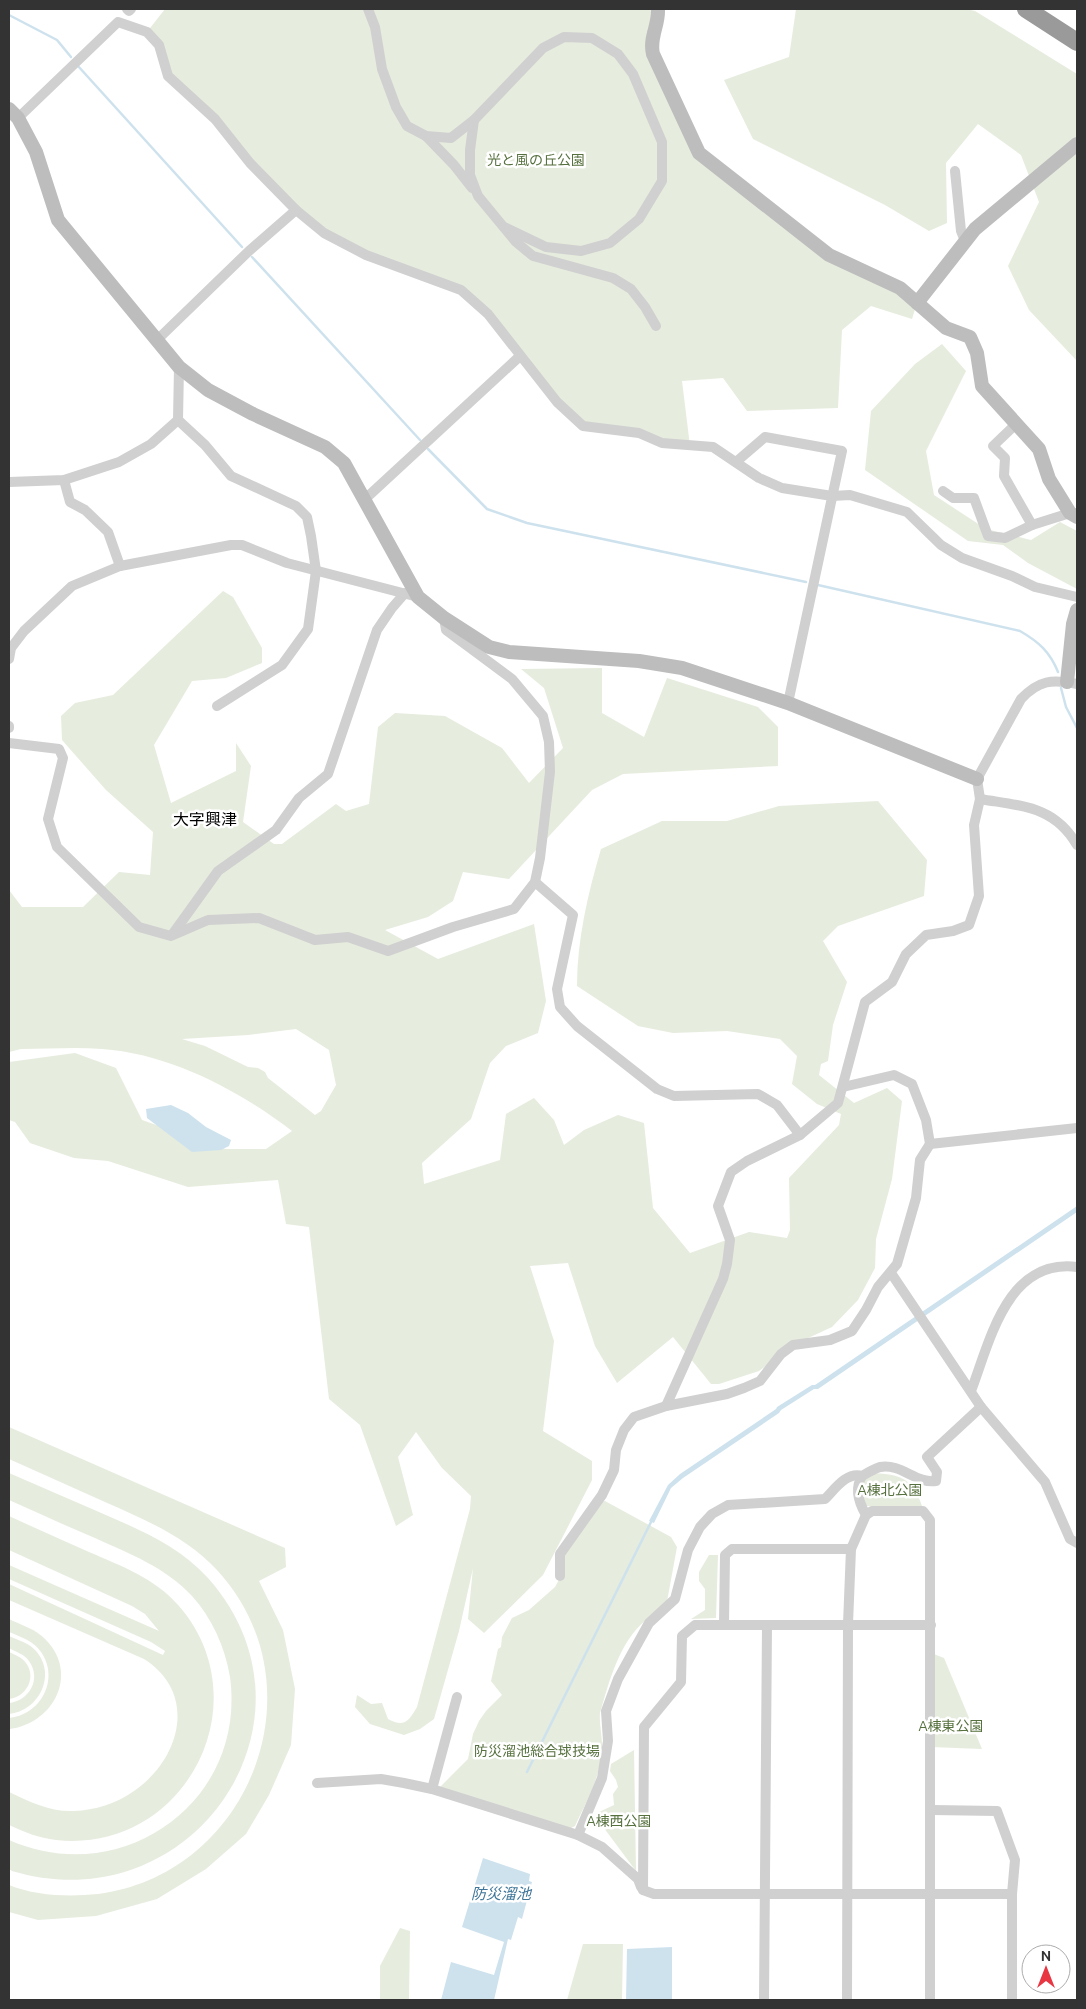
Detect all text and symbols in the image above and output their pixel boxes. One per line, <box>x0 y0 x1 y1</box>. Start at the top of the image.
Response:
park label: 光と風の丘公園 <box>487 152 585 168</box>
district label: 大字興津 <box>173 810 237 828</box>
park label: A棟北公園 <box>857 1482 923 1498</box>
park label: A棟東公園 <box>918 1718 984 1734</box>
park label: 防災溜池総合球技場 <box>474 1743 600 1759</box>
park label: A棟西公園 <box>586 1813 652 1829</box>
water label: 防災溜池 <box>471 1885 533 1902</box>
north arrow <box>1021 1944 1071 1994</box>
text: N <box>1041 1948 1051 1964</box>

